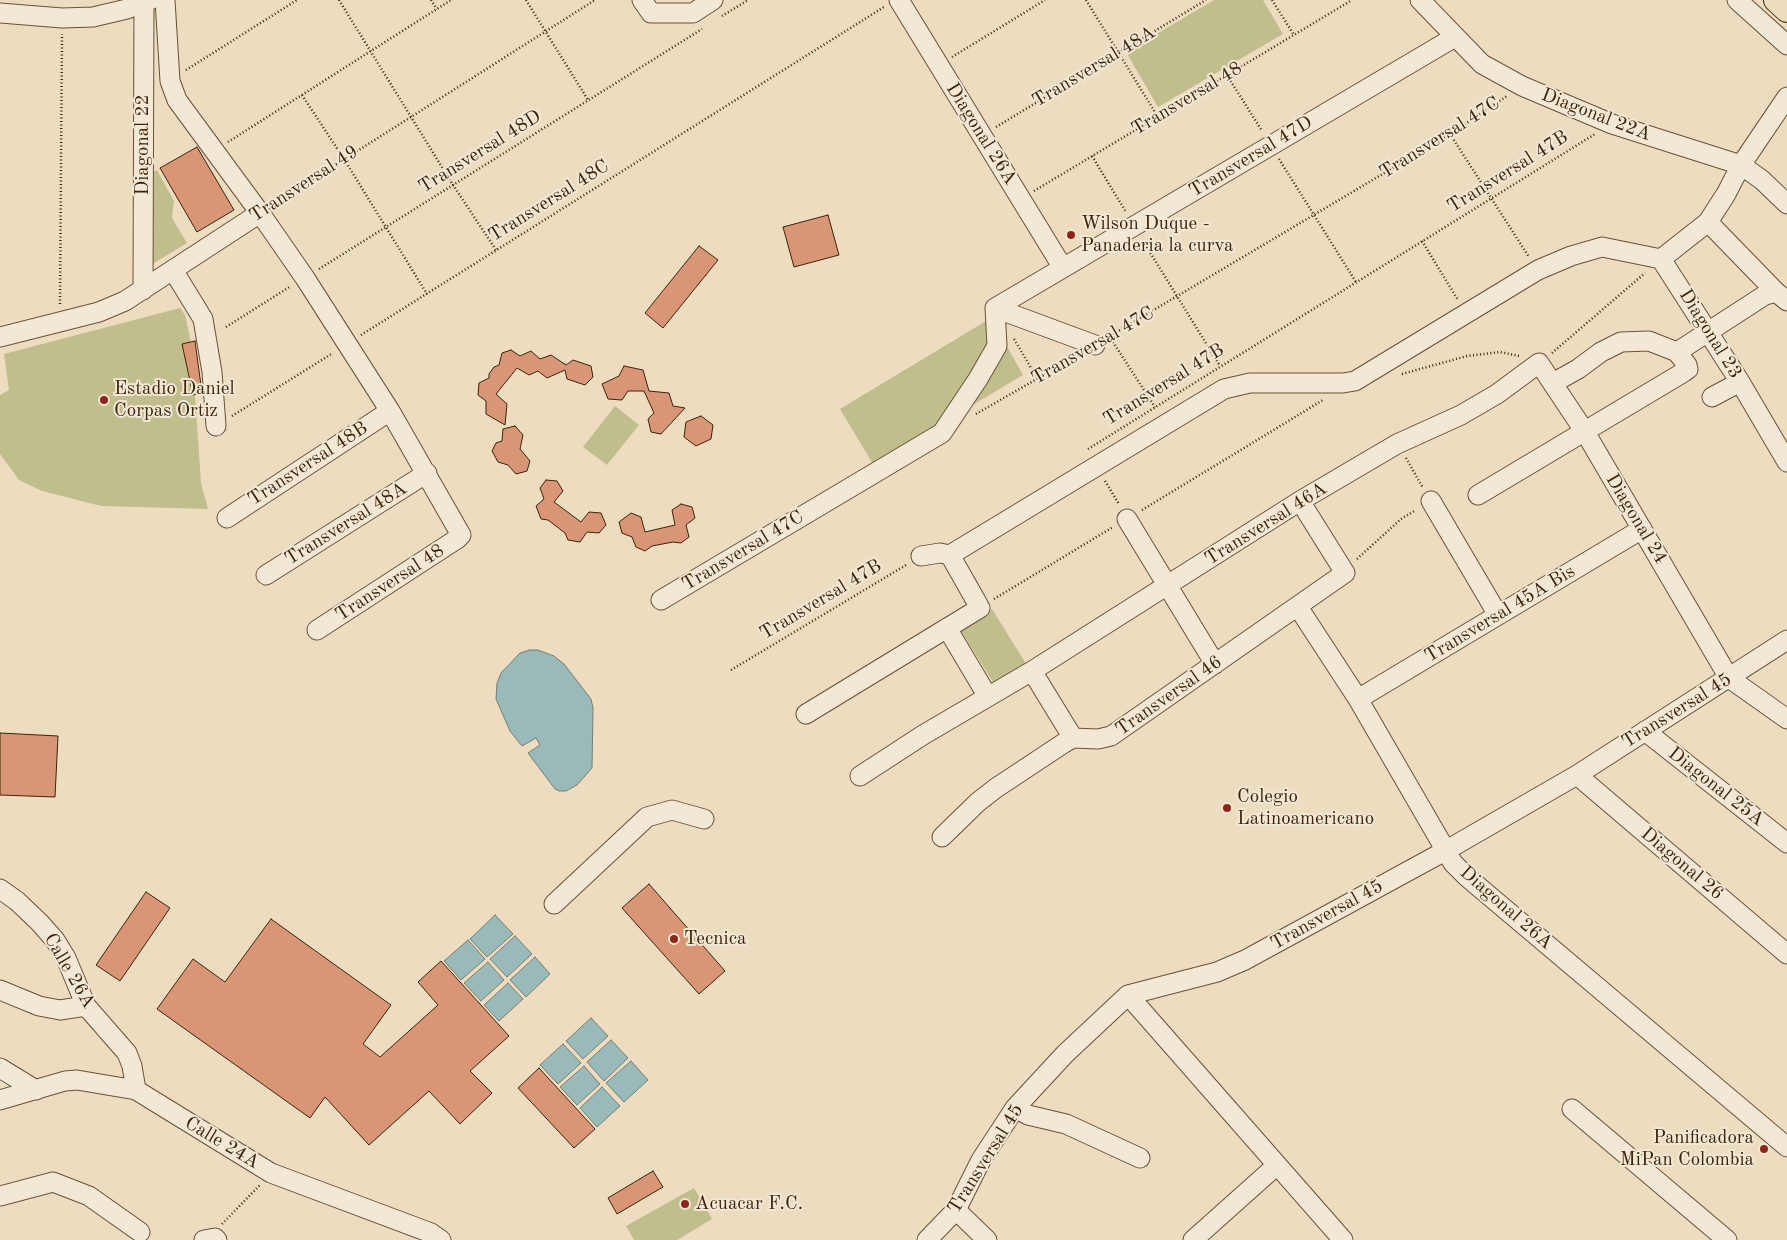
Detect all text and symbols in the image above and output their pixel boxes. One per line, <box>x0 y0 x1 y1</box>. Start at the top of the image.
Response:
street label: Transversal 48A <box>1028 21 1160 113</box>
street label: Transversal 48 <box>1128 57 1246 141</box>
street label: Diagonal 26A <box>941 79 1021 189</box>
street label: Diagonal 22A <box>1538 84 1654 146</box>
street label: Transversal 47C <box>1376 92 1504 184</box>
street label: Diagonal 22 <box>132 94 154 196</box>
street label: Transversal 48D <box>415 105 545 199</box>
street label: Transversal 47D <box>1185 111 1317 203</box>
street label: Transversal 47B <box>1443 126 1573 218</box>
street label: Transversal 49 <box>245 140 363 228</box>
street label: Transversal 48C <box>485 155 613 247</box>
place label: Wilson Duque - Panaderia la curva <box>1081 213 1233 257</box>
marker: Wilson Duque - Panaderia la curva <box>1065 229 1077 241</box>
street label: Diagonal 23 <box>1674 285 1746 383</box>
street label: Transversal 47C <box>1028 302 1158 390</box>
street label: Transversal 47B <box>1099 339 1229 431</box>
place label: Estadio Daniel Corpas Ortiz <box>114 378 235 422</box>
marker: Estadio Daniel Corpas Ortiz <box>98 394 110 406</box>
street label: Transversal 48B <box>244 417 372 511</box>
street label: Diagonal 24 <box>1600 470 1672 568</box>
street label: Transversal 48A <box>281 477 411 571</box>
street label: Transversal 46A <box>1201 477 1331 571</box>
street label: Transversal 47C <box>678 506 808 596</box>
street label: Transversal 48 <box>331 539 449 627</box>
street label: Transversal 47B <box>756 555 886 645</box>
street label: Transversal 45A Bis <box>1421 560 1579 668</box>
street label: Transversal 46 <box>1111 651 1227 741</box>
street label: Transversal 45 <box>1618 668 1736 754</box>
street label: Diagonal 25A <box>1663 742 1769 832</box>
place label: Colegio Latinoamericano <box>1237 786 1374 830</box>
marker: Colegio Latinoamericano <box>1221 802 1233 814</box>
street label: Diagonal 26 <box>1636 823 1728 905</box>
street label: Diagonal 26A <box>1455 861 1557 955</box>
street label: Transversal 45 <box>1267 875 1387 955</box>
place label: Tecnica <box>684 928 746 950</box>
street label: Calle 26A <box>38 929 100 1013</box>
marker: Tecnica <box>668 933 680 945</box>
street label: Transversal 45 <box>943 1100 1029 1218</box>
street label: Calle 24A <box>181 1112 263 1174</box>
place label: Panificadora MiPan Colombia <box>1620 1127 1754 1171</box>
marker: Panificadora MiPan Colombia <box>1758 1143 1770 1155</box>
place label: Acuacar F.C. <box>695 1193 803 1215</box>
marker: Acuacar F.C. <box>679 1198 691 1210</box>

